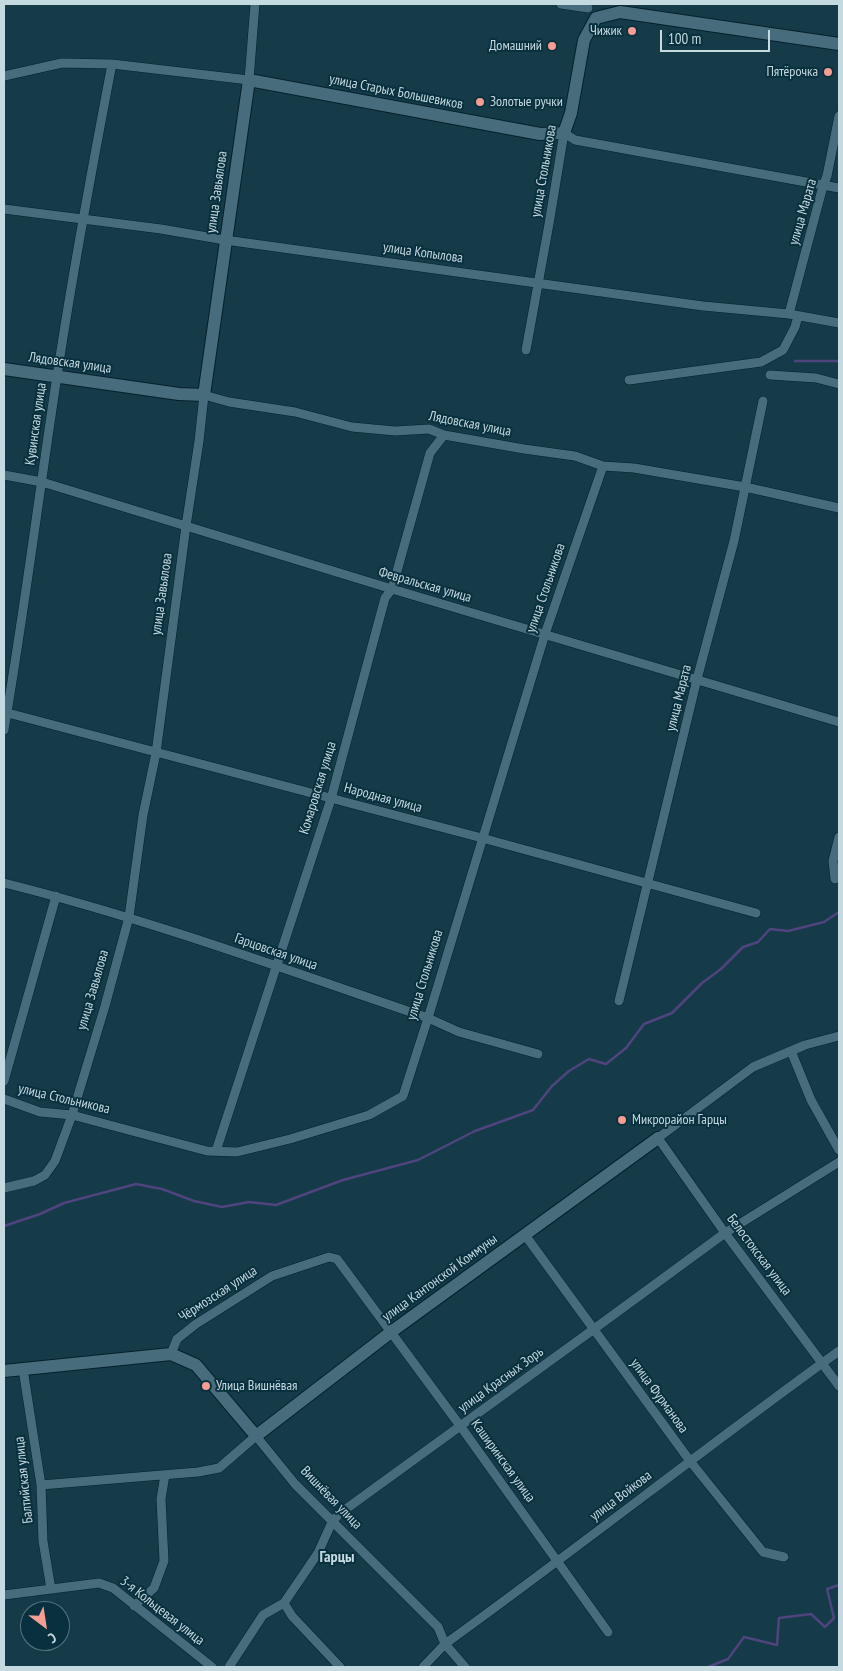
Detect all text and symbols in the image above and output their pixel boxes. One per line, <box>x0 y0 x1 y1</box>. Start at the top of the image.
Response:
scale bar <box>663 20 773 52</box>
place label: Чижик <box>590 23 622 39</box>
marker: Чижик <box>626 25 638 37</box>
text: 100 m <box>668 29 701 48</box>
place label: Домашний <box>489 38 542 54</box>
marker: Домашний <box>546 40 558 52</box>
place label: Пятёрочка <box>766 64 818 80</box>
marker: Пятёрочка <box>822 66 834 78</box>
street label: улица Старых Большевиков <box>328 71 464 113</box>
place label: Золотые ручки <box>490 94 563 110</box>
marker: Золотые ручки <box>474 96 486 108</box>
street label: улица Стольникова <box>528 123 560 219</box>
street label: улица Завьялова <box>203 150 231 234</box>
street label: улица Марата <box>786 177 820 247</box>
street label: улица Копылова <box>382 239 464 267</box>
street label: Лядовская улица <box>28 349 112 377</box>
street label: Кувинская улица <box>22 382 50 466</box>
street label: Лядовская улица <box>427 408 513 440</box>
street label: улица Стольникова <box>523 541 569 635</box>
street label: улица Завьялова <box>148 552 176 636</box>
street label: Февральская улица <box>377 564 473 606</box>
street label: улица Марата <box>663 663 695 733</box>
street label: Комаровская улица <box>296 740 340 836</box>
street label: Народная улица <box>342 780 424 816</box>
street label: улица Стольникова <box>403 928 447 1022</box>
street label: Гарцовская улица <box>232 930 320 974</box>
street label: улица Завьялова <box>74 948 112 1032</box>
street label: улица Стольникова <box>17 1080 111 1118</box>
place label: Микрорайон Гарцы <box>632 1112 727 1128</box>
marker: Микрорайон Гарцы <box>616 1114 628 1126</box>
street label: Белостокская улица <box>723 1211 795 1299</box>
street label: улица Кантонской Коммуны <box>379 1231 501 1325</box>
street label: Чёрмозская улица <box>176 1262 260 1326</box>
street label: улица Красных Зорь <box>455 1343 547 1417</box>
street label: улица Фурманова <box>626 1355 692 1437</box>
place label: Улица Вишнёвая <box>216 1378 297 1394</box>
marker: Улица Вишнёвая <box>200 1380 212 1392</box>
street label: Каширинская улица <box>467 1416 539 1506</box>
street label: Балтийская улица <box>11 1436 37 1524</box>
street label: Вишнёвая улица <box>297 1463 365 1533</box>
street label: улица Войкова <box>587 1467 655 1525</box>
district label: Гарцы <box>319 1547 355 1567</box>
street label: 3-я Кольцевая улица <box>117 1573 207 1649</box>
north arrow <box>20 1601 70 1651</box>
text: С <box>45 1629 60 1647</box>

